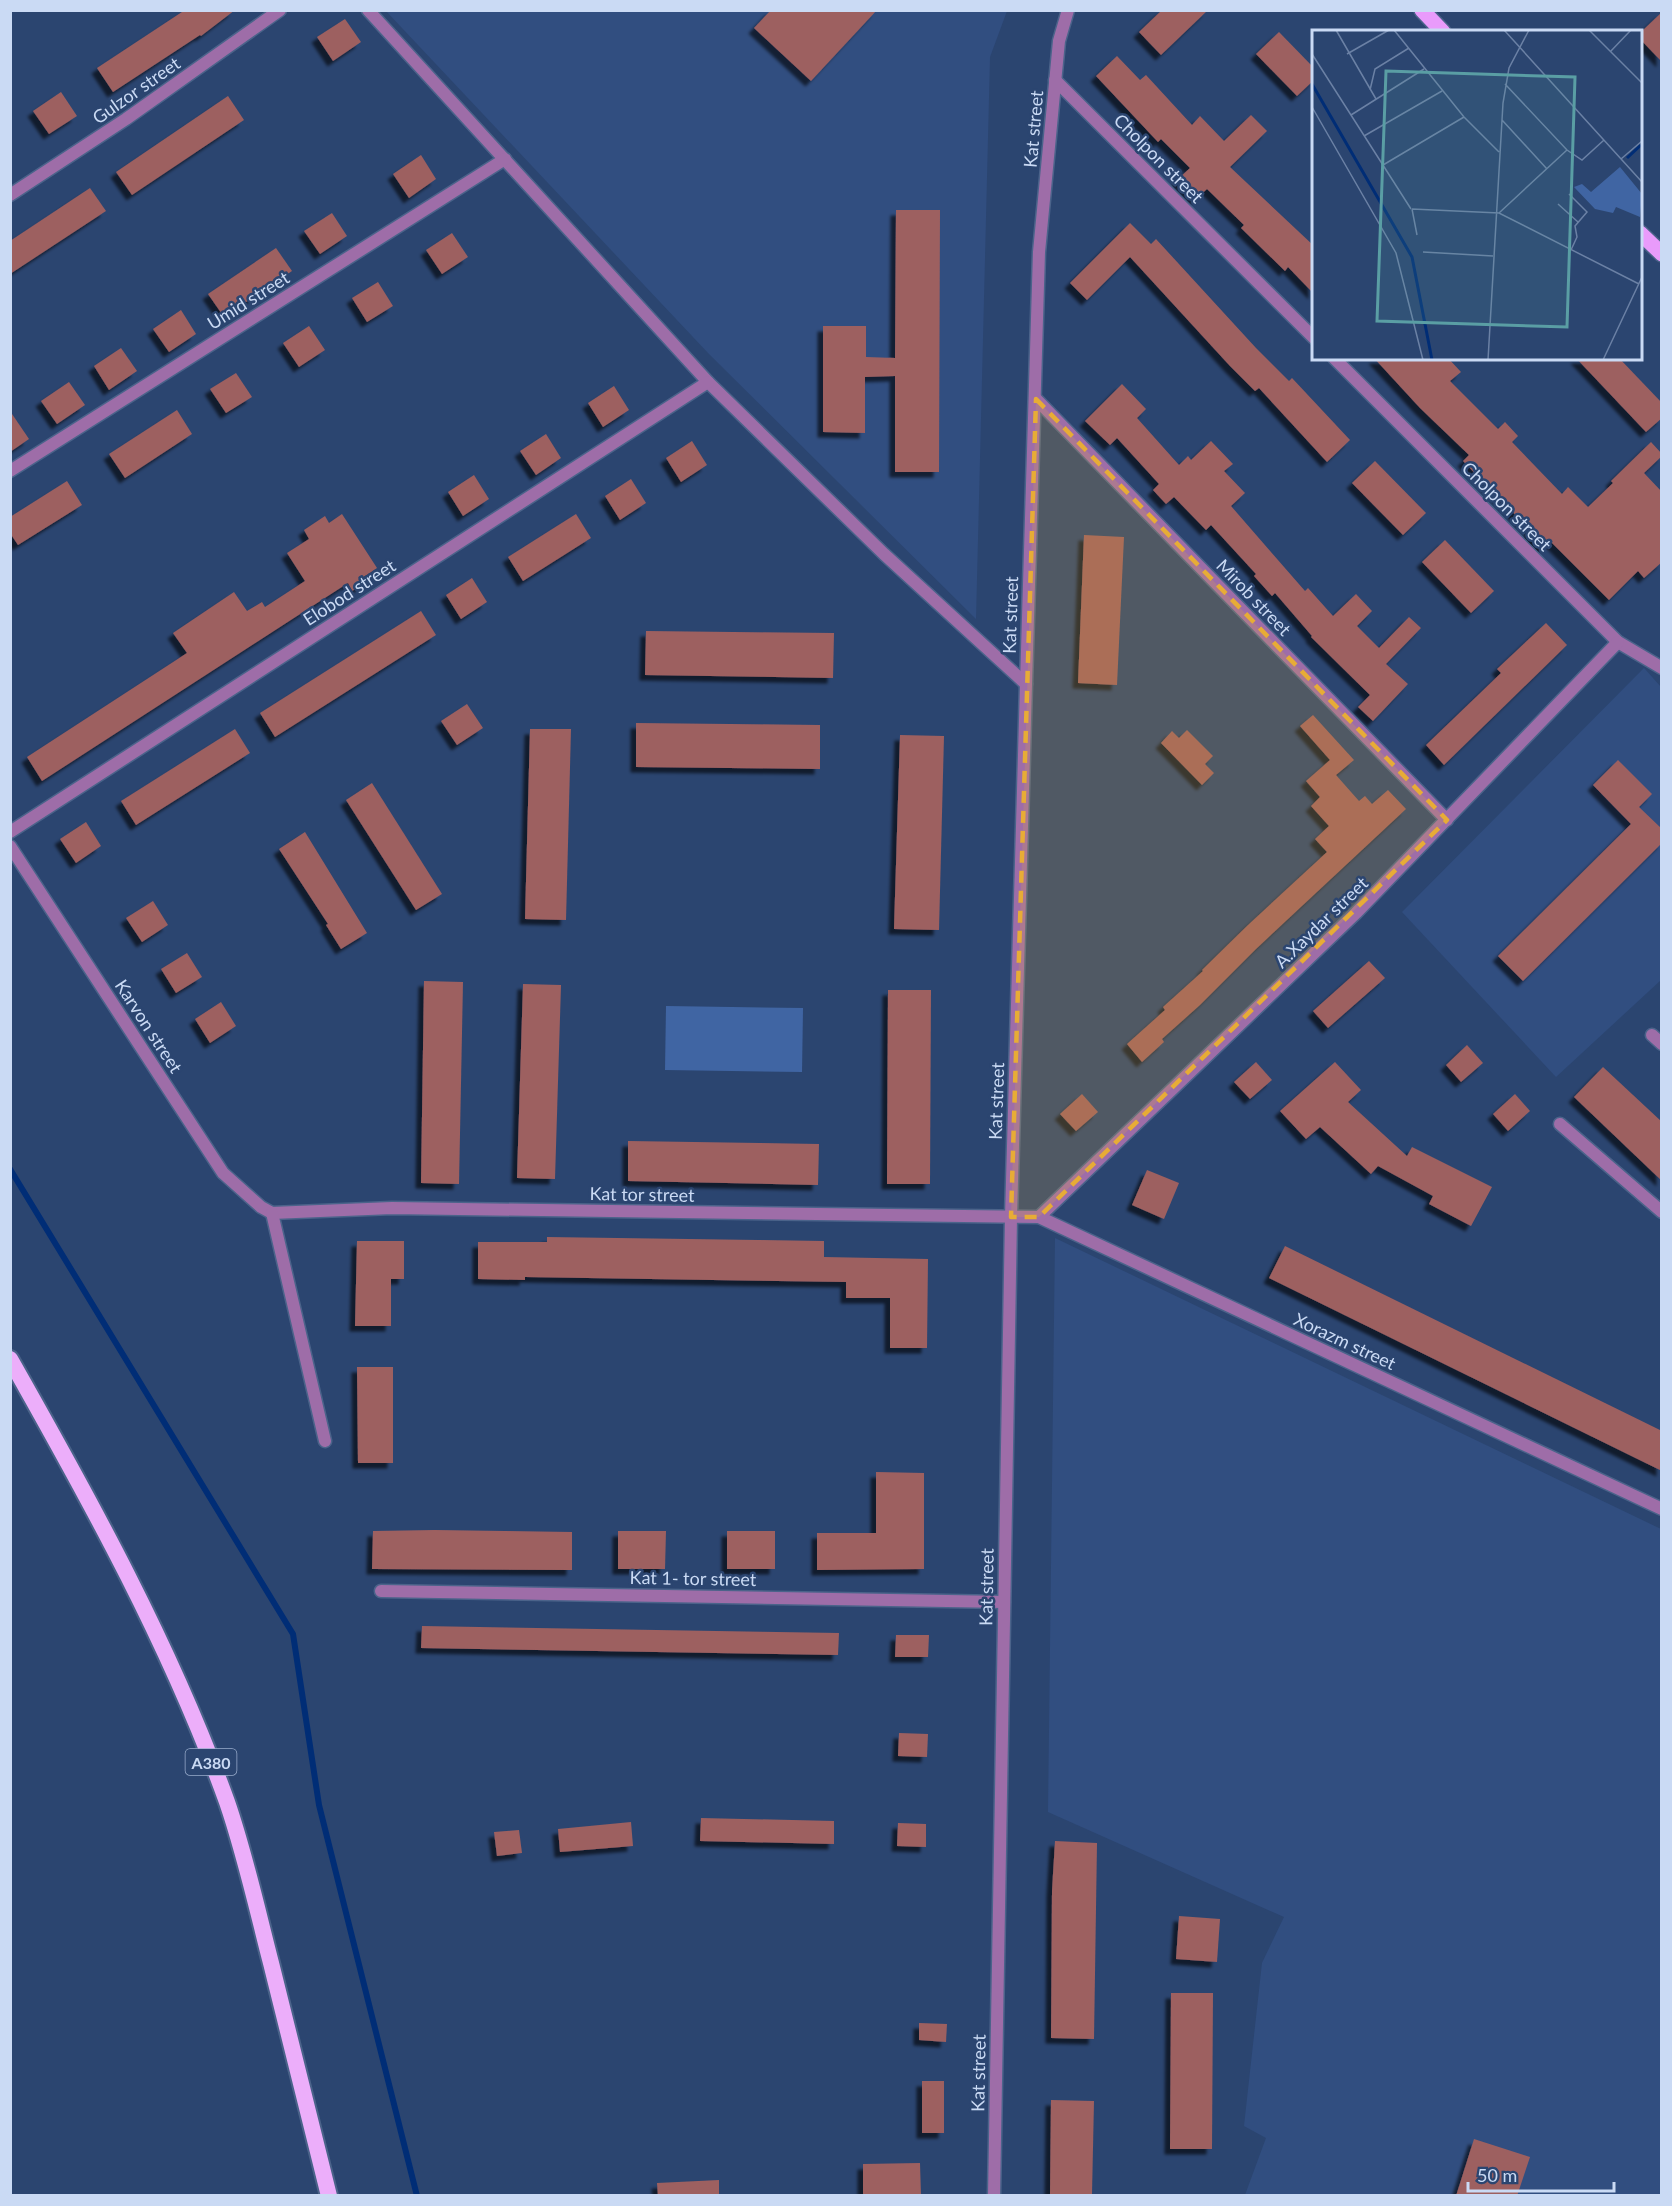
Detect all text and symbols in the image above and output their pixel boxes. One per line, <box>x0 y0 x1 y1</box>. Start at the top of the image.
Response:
inset map <box>1312 30 1642 360</box>
street label: Gulzor street <box>88 51 185 128</box>
street label: Kat street <box>1019 89 1047 169</box>
street label: Cholpon street <box>1110 109 1209 208</box>
street label: Umid street <box>203 266 294 334</box>
street label: Cholpon street <box>1458 457 1557 556</box>
street label: Elobod street <box>299 554 400 630</box>
street label: Mirob street <box>1212 554 1296 640</box>
street label: Kat street <box>998 575 1022 654</box>
street label: A.Xaydar street <box>1270 872 1373 972</box>
street label: Karvon street <box>111 975 188 1077</box>
street label: Kat street <box>984 1061 1008 1140</box>
street label: Kat tor street <box>589 1182 695 1206</box>
street label: Xorazm street <box>1291 1308 1400 1374</box>
street label: Kat street <box>974 1547 998 1626</box>
street label: Kat 1- tor street <box>629 1566 757 1590</box>
road number: A380 <box>186 1749 236 1775</box>
street label: Kat street <box>966 2033 990 2112</box>
scale bar <box>1468 2155 1614 2193</box>
text: 50 m <box>1477 2164 1517 2186</box>

